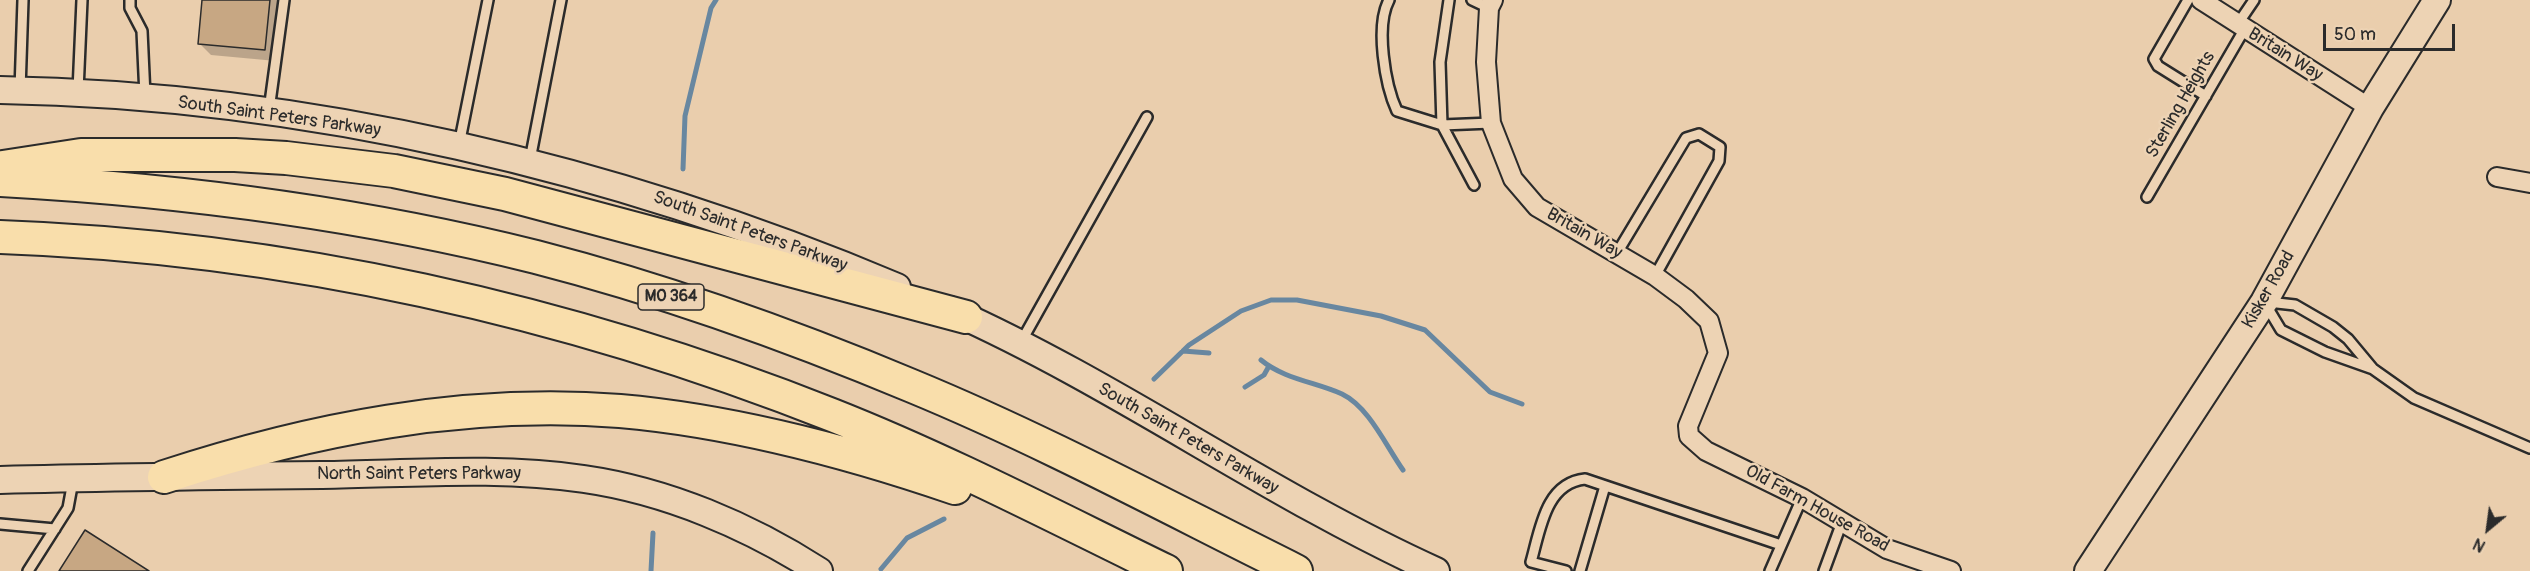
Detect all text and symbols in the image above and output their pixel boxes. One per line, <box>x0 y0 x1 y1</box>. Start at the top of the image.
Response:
scale bar <box>2326 12 2458 50</box>
text: 50 m <box>2334 23 2376 46</box>
street label: Britain Way <box>2244 24 2326 86</box>
street label: Sterling Heights <box>2142 48 2220 162</box>
street label: South Saint Peters Parkway <box>176 92 382 142</box>
street label: South Saint Peters Parkway <box>650 187 850 277</box>
street label: Britain Way <box>1542 204 1626 264</box>
street label: Kisker Road <box>2238 247 2300 333</box>
road number: MO 364 <box>638 284 704 310</box>
street label: South Saint Peters Parkway <box>1094 378 1282 500</box>
street label: Old Farm House Road <box>1741 461 1893 557</box>
street label: North Saint Peters Parkway <box>317 463 521 485</box>
north arrow <box>2458 499 2518 559</box>
text: N <box>2470 533 2489 556</box>

